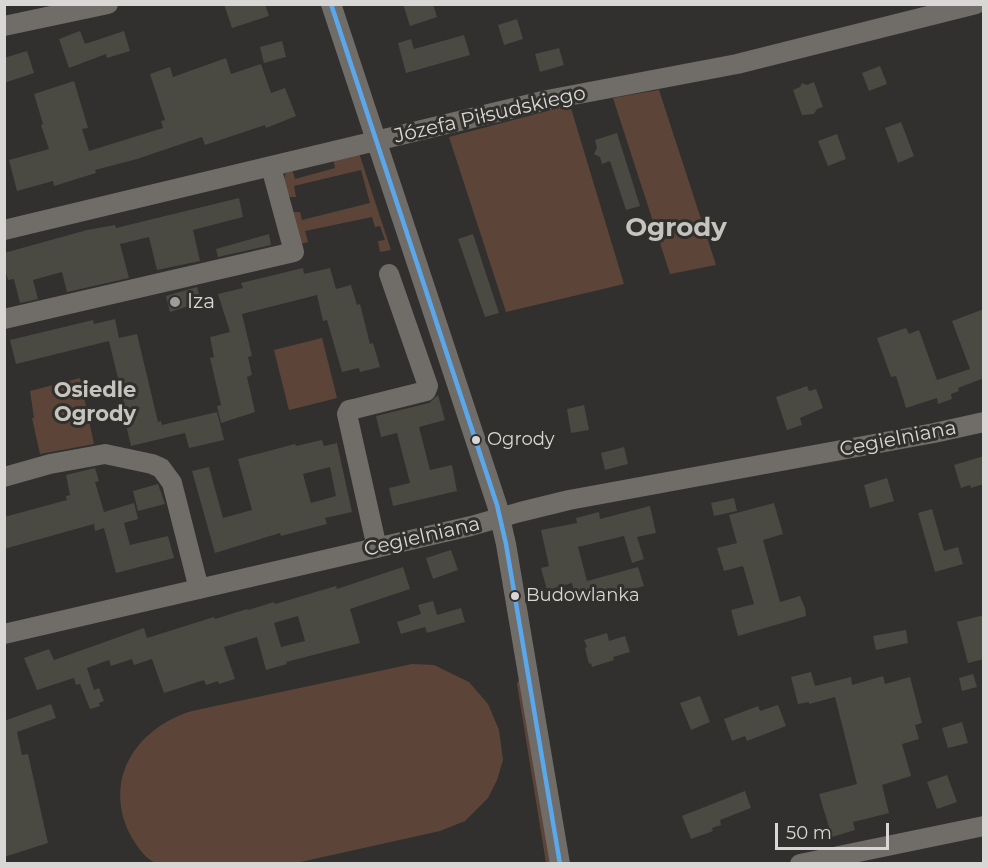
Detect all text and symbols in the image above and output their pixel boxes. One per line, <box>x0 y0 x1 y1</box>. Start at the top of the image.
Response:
street label: Józefa Piłsudskiego <box>392 81 588 149</box>
district label: Ogrody <box>625 212 727 244</box>
place label: Iza <box>187 290 215 314</box>
marker: Iza <box>168 295 182 309</box>
district label: Osiedle Ogrody <box>54 378 136 428</box>
street label: Cegielniana <box>838 416 958 462</box>
place label: Ogrody <box>487 429 555 451</box>
marker: Ogrody <box>470 434 482 446</box>
street label: Cegielniana <box>362 512 482 562</box>
place label: Budowlanka <box>526 585 640 607</box>
marker: Budowlanka <box>509 590 521 602</box>
scale bar <box>778 811 892 849</box>
text: 50 m <box>786 822 832 844</box>

